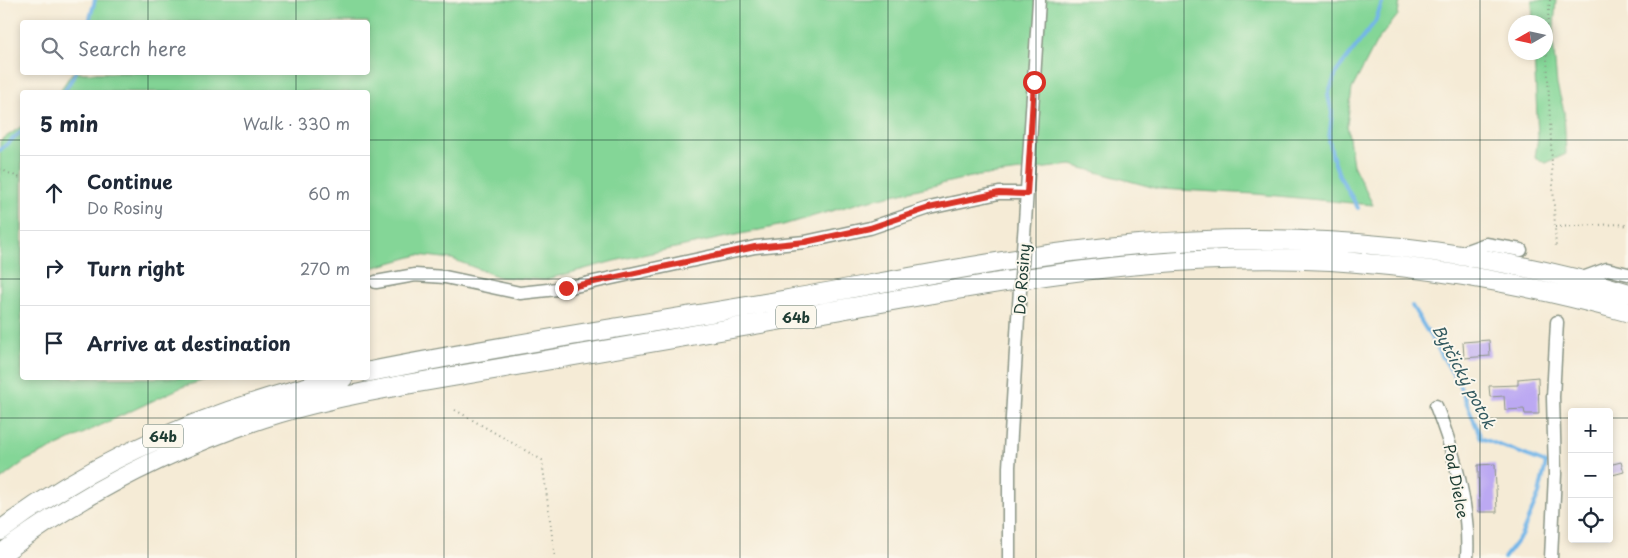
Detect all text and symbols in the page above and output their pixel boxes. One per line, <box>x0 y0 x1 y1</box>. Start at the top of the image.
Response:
north arrow <box>1508 15 1553 60</box>
search box <box>20 20 370 75</box>
icon: search <box>38 34 66 62</box>
text: Search here <box>78 34 187 62</box>
route start <box>1023 71 1046 94</box>
text: 5 min <box>40 107 98 139</box>
text: Walk · 330 m <box>243 111 350 135</box>
text: Continue <box>87 167 173 195</box>
icon: ahead <box>40 179 68 207</box>
text: 60 m <box>308 181 350 205</box>
text: Do Rosiny <box>87 195 163 219</box>
street label: Do Rosiny <box>1007 243 1035 315</box>
icon: right <box>40 254 68 282</box>
text: Turn right <box>87 254 185 282</box>
text: 270 m <box>300 256 350 280</box>
route end <box>555 277 578 300</box>
road number: 64b <box>776 306 816 328</box>
water label: Bytčický potok <box>1427 320 1503 433</box>
icon: arrive <box>40 329 68 357</box>
text: Arrive at destination <box>87 329 291 357</box>
map controls <box>1568 408 1613 543</box>
button: + <box>1568 408 1613 453</box>
road number: 64b <box>143 424 183 448</box>
street label: Pod Dielce <box>1439 442 1475 520</box>
button: − <box>1568 453 1613 498</box>
button: locate <box>1568 498 1613 543</box>

